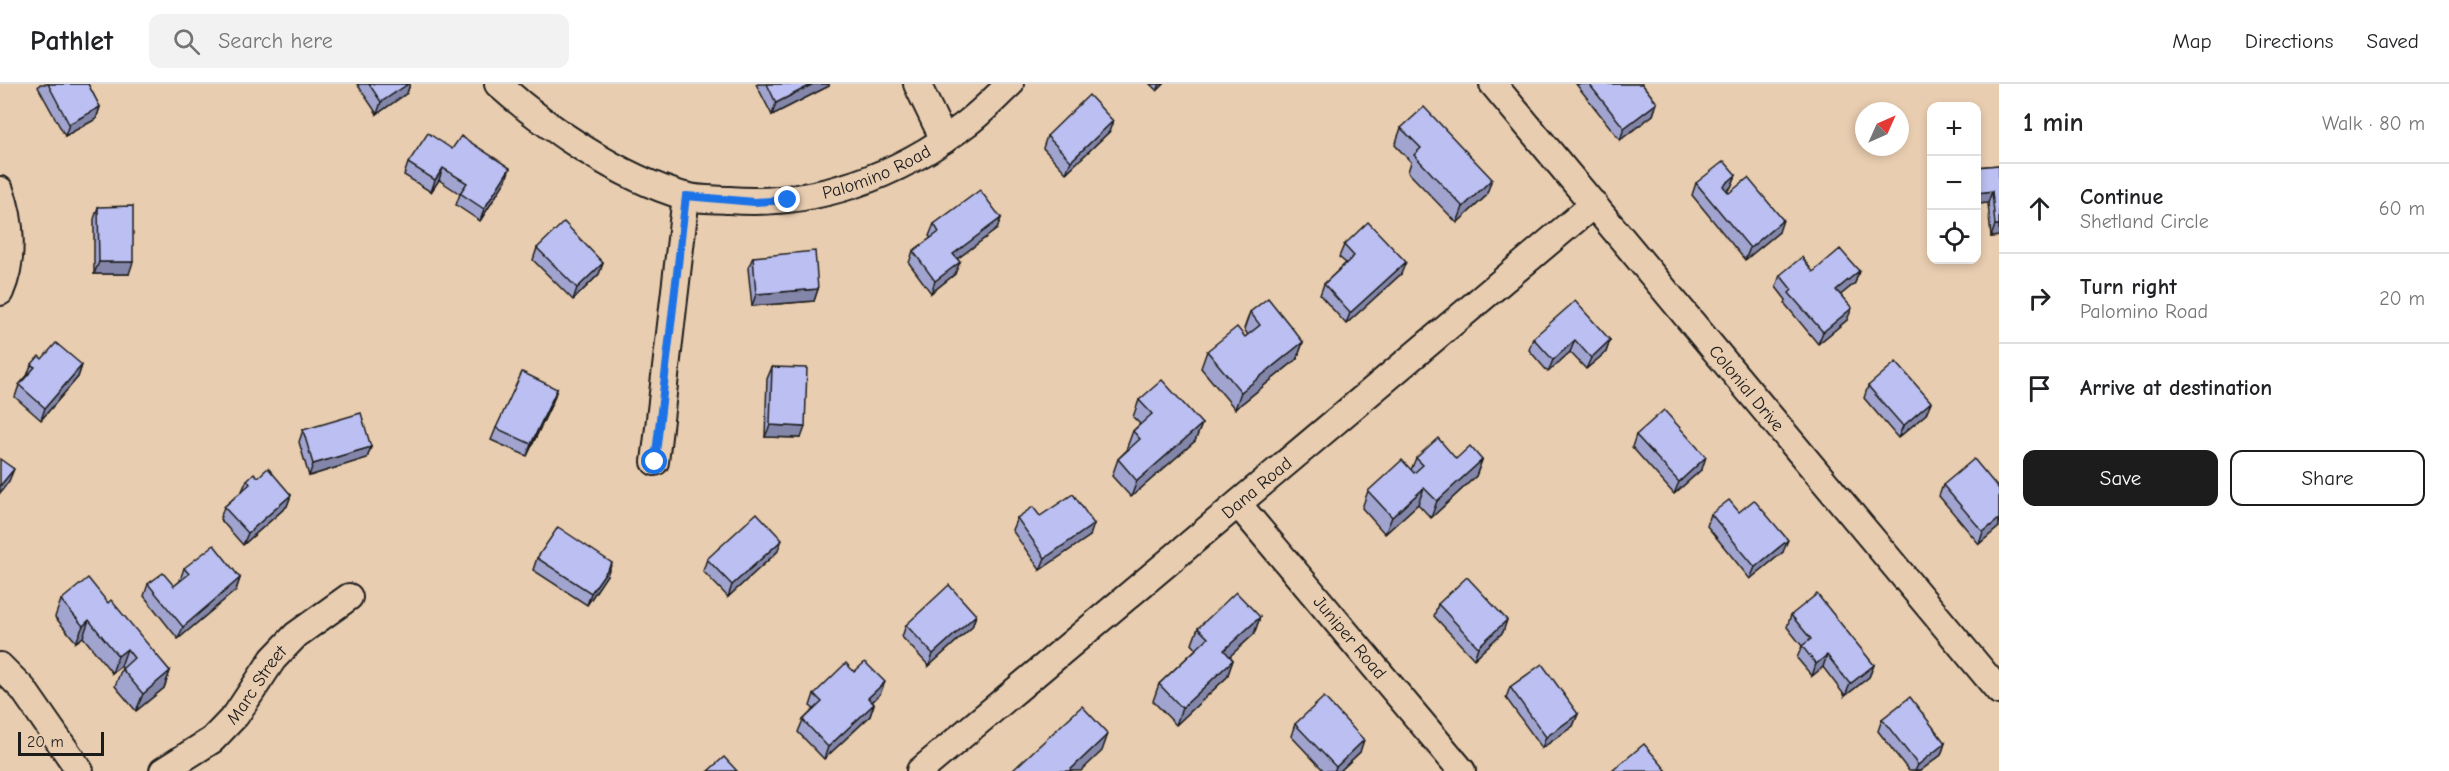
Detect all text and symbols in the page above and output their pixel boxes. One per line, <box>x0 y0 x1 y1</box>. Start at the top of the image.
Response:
search box <box>149 14 569 68</box>
text: Pathlet <box>30 25 113 57</box>
icon: search <box>170 25 203 58</box>
text: Search here <box>218 28 333 54</box>
text: Map <box>2172 29 2212 53</box>
text: Directions <box>2245 29 2334 53</box>
text: Saved <box>2367 29 2419 53</box>
north arrow <box>1855 102 1909 156</box>
map controls <box>1927 102 1981 264</box>
button: + <box>1927 102 1981 156</box>
text: 1 min <box>2023 108 2084 138</box>
text: Walk · 80 m <box>2322 112 2425 135</box>
street label: Palomino Road <box>820 141 935 204</box>
button: − <box>1927 156 1981 210</box>
text: Continue <box>2080 184 2163 210</box>
route end <box>774 186 800 212</box>
icon: ahead <box>2023 192 2056 225</box>
text: 60 m <box>2379 197 2425 220</box>
button: locate <box>1927 210 1981 264</box>
text: Shetland Circle <box>2080 210 2209 233</box>
text: Turn right <box>2080 274 2177 300</box>
icon: right <box>2023 282 2056 315</box>
text: 20 m <box>2379 287 2425 310</box>
text: Palomino Road <box>2080 300 2208 323</box>
street label: Colonial Drive <box>1704 341 1788 436</box>
icon: arrive <box>2023 372 2056 405</box>
text: Arrive at destination <box>2080 375 2272 401</box>
route start <box>641 448 667 474</box>
button: Save <box>2023 450 2218 506</box>
button: Share <box>2230 450 2425 506</box>
street label: Dana Road <box>1218 453 1296 523</box>
street label: Juniper Road <box>1309 592 1390 684</box>
street label: Marc Street <box>223 641 292 729</box>
scale bar <box>18 729 104 756</box>
text: 20 m <box>27 733 64 751</box>

